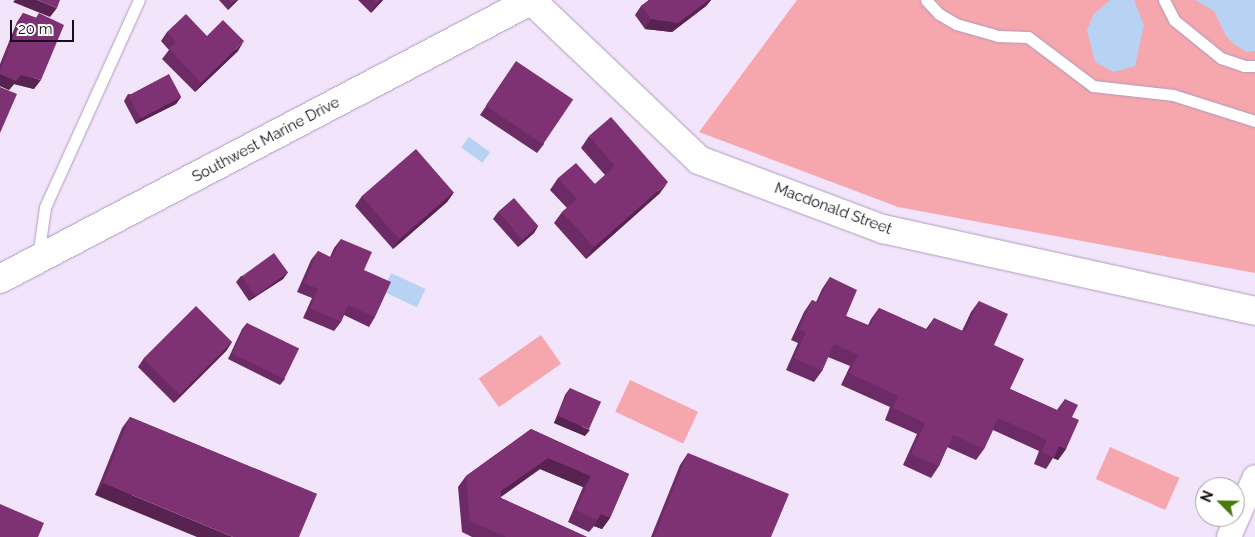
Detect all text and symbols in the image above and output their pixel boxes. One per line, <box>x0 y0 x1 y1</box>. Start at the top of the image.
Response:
scale bar <box>12 10 76 42</box>
text: 20 m <box>18 20 53 38</box>
street label: Southwest Marine Drive <box>189 93 343 187</box>
street label: Macdonald Street <box>772 179 894 239</box>
north arrow <box>1195 477 1245 527</box>
text: N <box>1198 488 1217 505</box>

